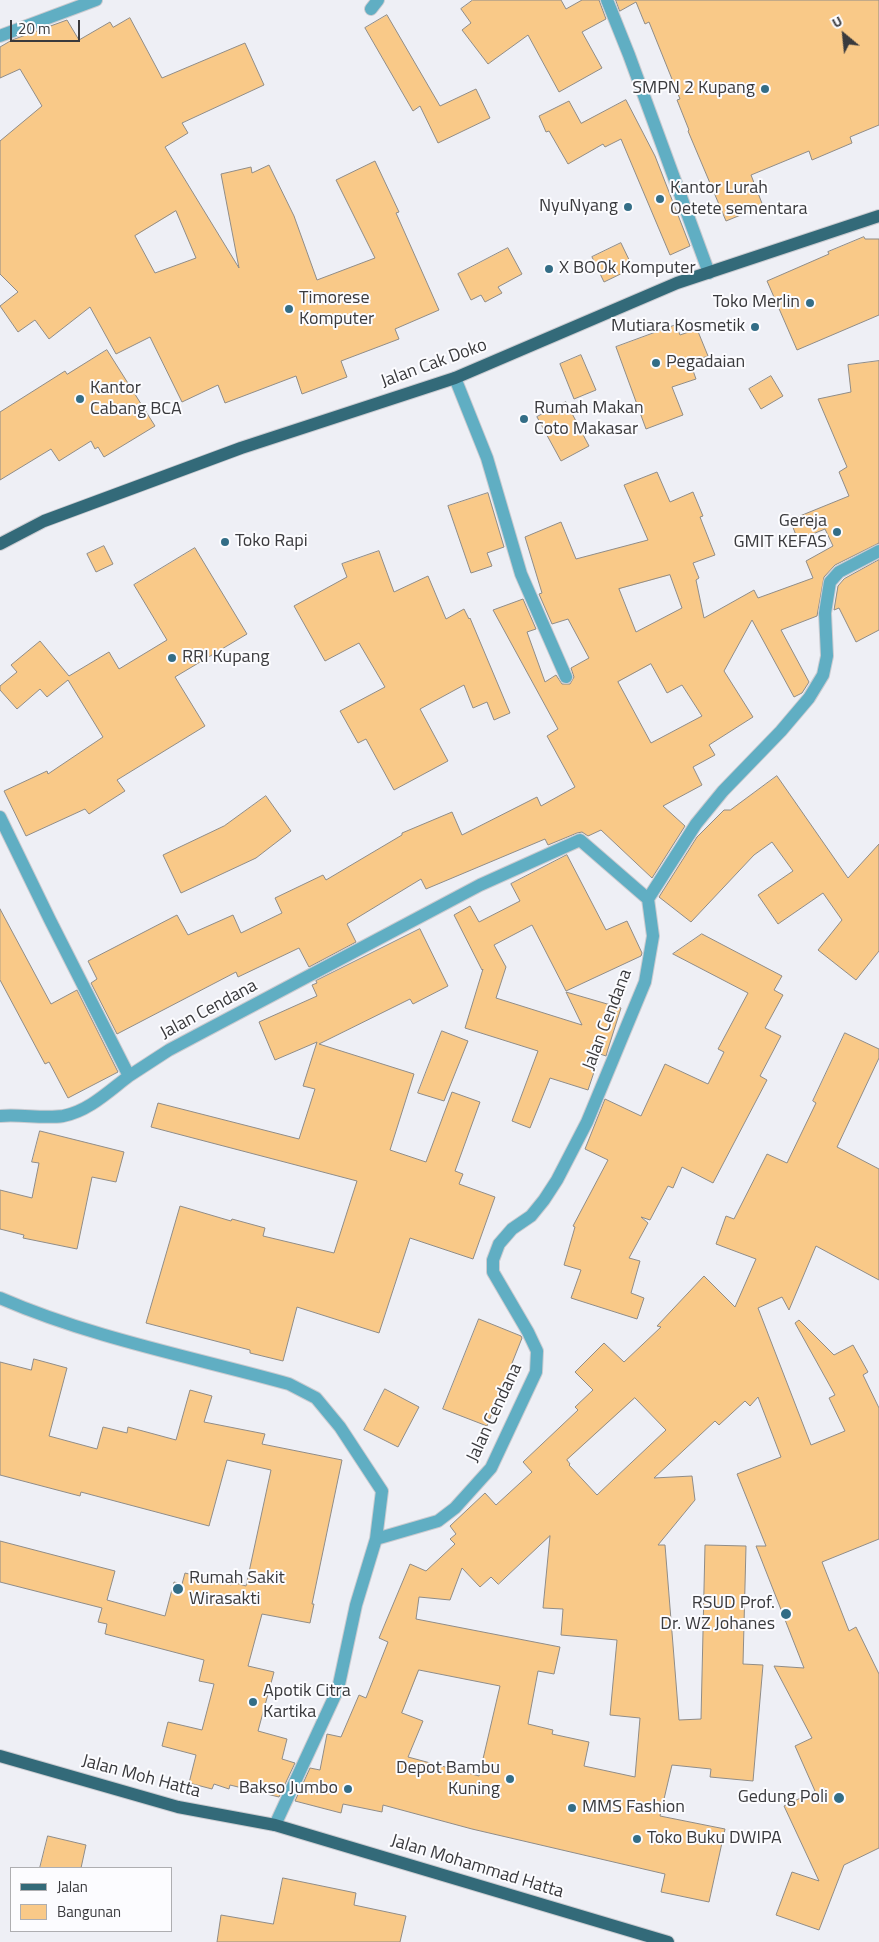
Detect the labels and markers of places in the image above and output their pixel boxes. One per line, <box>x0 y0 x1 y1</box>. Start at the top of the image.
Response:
place label: SMPN 2 Kupang <box>632 78 755 100</box>
marker: SMPN 2 Kupang <box>759 83 771 95</box>
place label: Kantor Lurah Oetete sementara <box>670 178 807 220</box>
marker: Kantor Lurah Oetete sementara <box>654 193 666 205</box>
place label: NyuNyang <box>539 196 618 218</box>
marker: NyuNyang <box>622 201 634 213</box>
place label: X BOOk Komputer <box>559 258 696 280</box>
marker: X BOOk Komputer <box>543 263 555 275</box>
place label: Timorese Komputer <box>299 288 374 330</box>
place label: Toko Merlin <box>713 292 800 314</box>
marker: Toko Merlin <box>804 297 816 309</box>
marker: Timorese Komputer <box>283 303 295 315</box>
place label: Mutiara Kosmetik <box>611 316 745 338</box>
marker: Mutiara Kosmetik <box>749 321 761 333</box>
place label: Pegadaian <box>666 352 745 374</box>
marker: Pegadaian <box>650 357 662 369</box>
place label: Kantor Cabang BCA <box>90 378 182 420</box>
marker: Kantor Cabang BCA <box>74 393 86 405</box>
place label: Rumah Makan Coto Makasar <box>534 398 644 440</box>
marker: Rumah Makan Coto Makasar <box>518 413 530 425</box>
place label: Gereja GMIT KEFAS <box>734 511 827 554</box>
marker: Gereja GMIT KEFAS <box>831 526 843 538</box>
place label: Toko Rapi <box>235 531 308 553</box>
marker: Toko Rapi <box>219 536 231 548</box>
place label: RRI Kupang <box>182 647 270 669</box>
marker: RRI Kupang <box>166 652 178 664</box>
place label: Rumah Sakit Wirasakti <box>189 1568 285 1610</box>
marker: Rumah Sakit Wirasakti <box>171 1582 185 1596</box>
place label: RSUD Prof. Dr. WZ Johanes <box>660 1593 775 1636</box>
marker: RSUD Prof. Dr. WZ Johanes <box>779 1607 793 1621</box>
place label: Apotik Citra Kartika <box>263 1681 351 1724</box>
marker: Apotik Citra Kartika <box>247 1696 259 1708</box>
place label: Depot Bambu Kuning <box>396 1758 500 1800</box>
marker: Depot Bambu Kuning <box>504 1773 516 1785</box>
place label: Bakso Jumbo <box>239 1778 338 1800</box>
marker: Bakso Jumbo <box>342 1783 354 1795</box>
place label: Gedung Poli <box>738 1787 828 1809</box>
marker: Gedung Poli <box>832 1791 846 1805</box>
place label: MMS Fashion <box>582 1797 685 1819</box>
marker: MMS Fashion <box>566 1802 578 1814</box>
place label: Toko Buku DWIPA <box>647 1828 782 1850</box>
marker: Toko Buku DWIPA <box>631 1833 643 1845</box>

